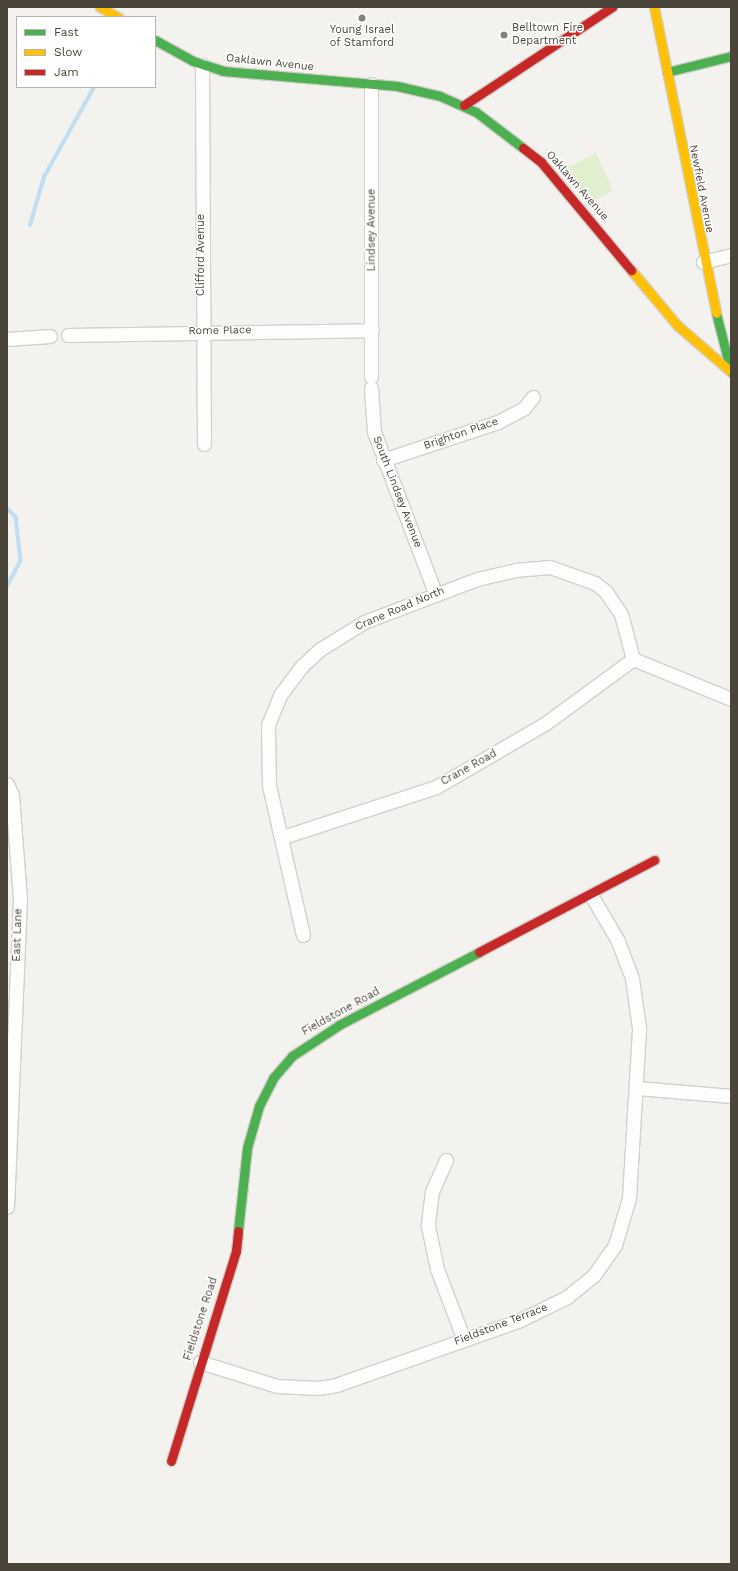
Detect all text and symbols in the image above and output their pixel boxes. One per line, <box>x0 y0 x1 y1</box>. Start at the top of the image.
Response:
marker: Young Israel of Stamford <box>357 13 367 23</box>
legend <box>16 16 156 88</box>
place label: Belltown Fire Department <box>512 22 583 48</box>
place label: Young Israel of Stamford <box>330 24 394 50</box>
text: Fast <box>54 25 79 39</box>
marker: Belltown Fire Department <box>499 30 509 40</box>
text: Slow <box>54 45 82 59</box>
street label: Oaklawn Avenue <box>225 52 315 74</box>
text: Jam <box>54 65 79 79</box>
street label: Newfield Avenue <box>686 144 716 234</box>
street label: Oaklawn Avenue <box>543 148 611 224</box>
street label: Lindsey Avenue <box>365 188 379 272</box>
street label: Clifford Avenue <box>194 214 208 296</box>
street label: Rome Place <box>188 324 252 338</box>
street label: Brighton Place <box>422 415 500 453</box>
street label: South Lindsey Avenue <box>370 434 424 550</box>
street label: Crane Road North <box>353 584 447 634</box>
street label: Crane Road <box>439 747 499 789</box>
street label: East Lane <box>10 908 26 962</box>
street label: Fieldstone Road <box>300 985 382 1039</box>
street label: Fieldstone Road <box>181 1276 221 1362</box>
street label: Fieldstone Terrace <box>452 1301 550 1349</box>

